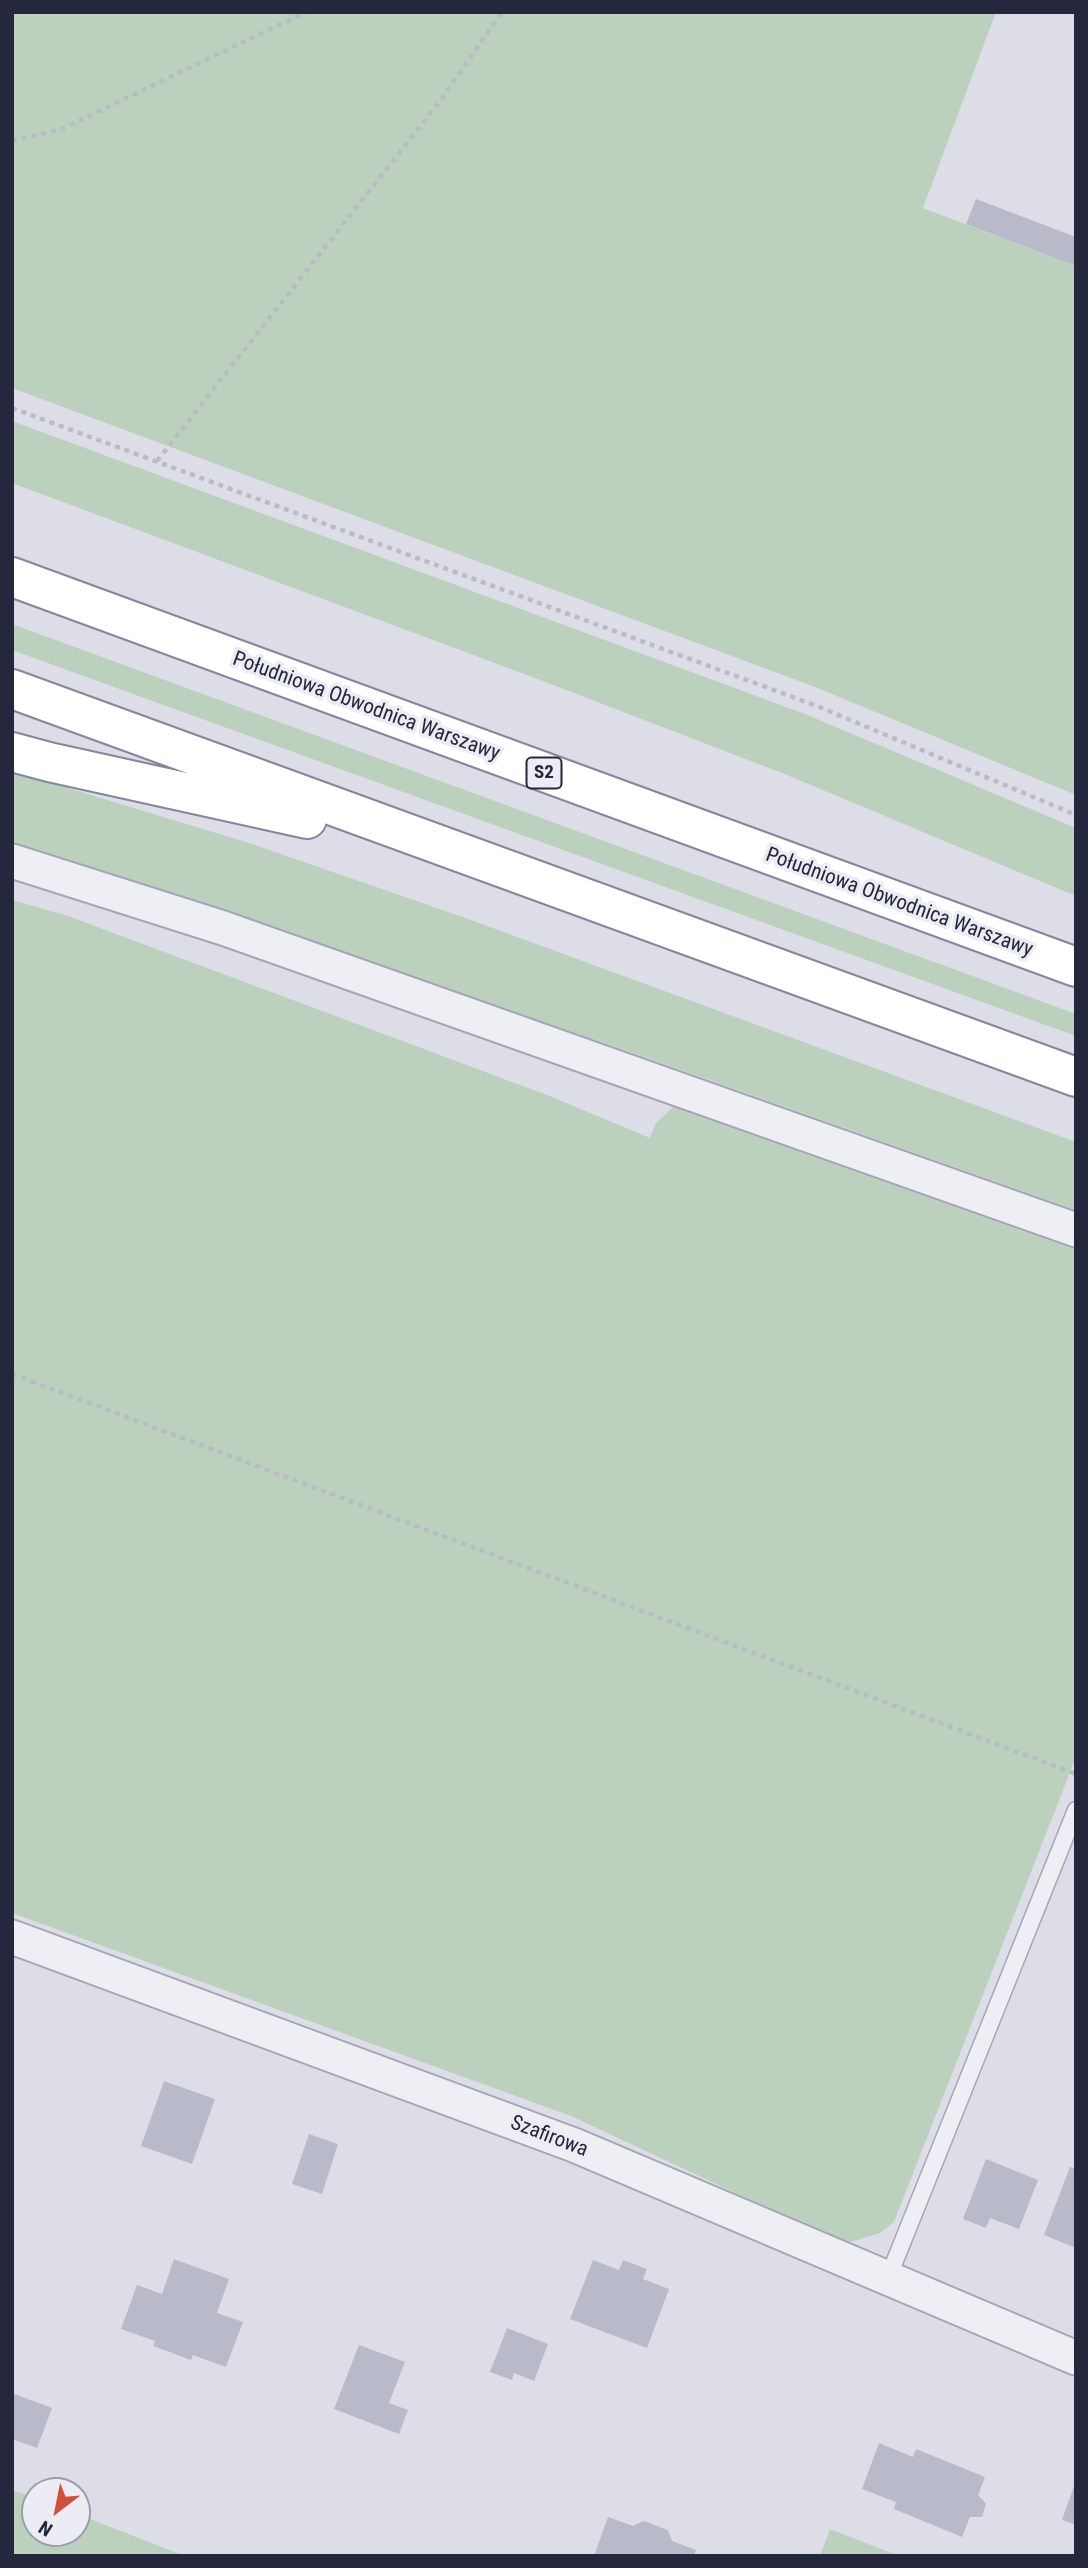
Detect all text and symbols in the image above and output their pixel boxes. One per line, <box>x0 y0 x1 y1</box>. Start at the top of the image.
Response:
street label: Południowa Obwodnica Warszawy <box>229 647 503 767</box>
road number: S2 <box>526 758 562 788</box>
street label: Południowa Obwodnica Warszawy <box>762 843 1036 963</box>
street label: Szafirowa <box>507 2111 591 2163</box>
north arrow <box>21 2477 91 2547</box>
text: N <box>35 2516 57 2541</box>

